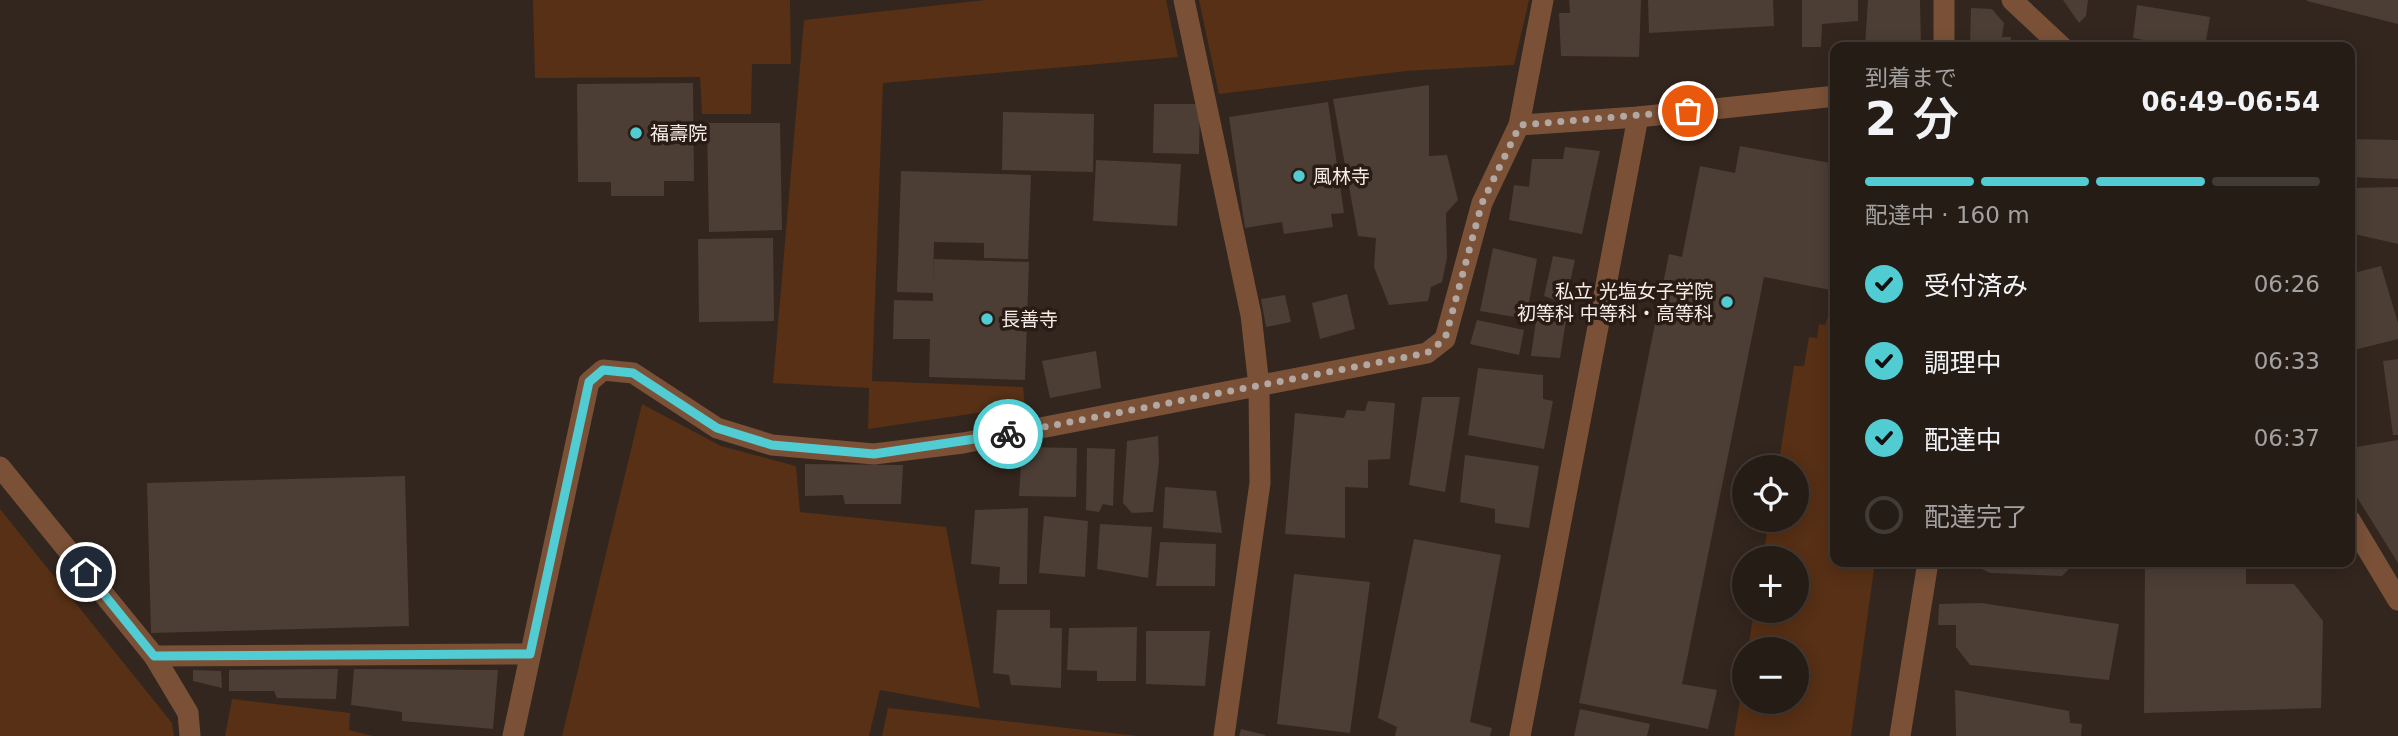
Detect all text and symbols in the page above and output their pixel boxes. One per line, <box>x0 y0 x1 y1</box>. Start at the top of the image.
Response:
text: 到着まで <box>1865 65 1957 91</box>
pin <box>1658 81 1718 141</box>
text: 06:49–06:54 <box>2141 87 2320 117</box>
icon: bag <box>1669 92 1707 130</box>
text: 2 分 <box>1865 92 1959 146</box>
place label: 福壽院 <box>650 122 707 144</box>
marker: 福壽院 <box>628 125 644 141</box>
place label: 風林寺 <box>1313 165 1370 187</box>
marker: 風林寺 <box>1291 168 1307 184</box>
text: 配達中 · 160 m <box>1865 202 2030 228</box>
icon: check <box>1865 265 1903 303</box>
text: 受付済み <box>1924 271 2028 301</box>
text: 06:26 <box>2254 271 2320 297</box>
place label: 私立 光塩女子学院 初等科 中等科・高等科 <box>1517 280 1713 324</box>
marker: 私立 光塩女子学院 初等科 中等科・高等科 <box>1719 294 1735 310</box>
place label: 長善寺 <box>1001 308 1058 330</box>
marker: 長善寺 <box>979 311 995 327</box>
icon: check <box>1865 342 1903 380</box>
text: 調理中 <box>1924 348 2002 378</box>
text: 06:33 <box>2254 348 2320 374</box>
courier <box>973 399 1043 469</box>
icon: bike <box>989 415 1027 453</box>
icon: check <box>1865 419 1903 457</box>
text: 配達中 <box>1924 425 2002 455</box>
text: 06:37 <box>2254 425 2320 451</box>
map controls <box>1732 455 1809 714</box>
button: locate <box>1732 455 1809 532</box>
text: 配達完了 <box>1924 502 2028 532</box>
pin <box>56 542 116 602</box>
button: + <box>1732 546 1809 623</box>
icon: home <box>67 553 105 591</box>
button: − <box>1732 637 1809 714</box>

